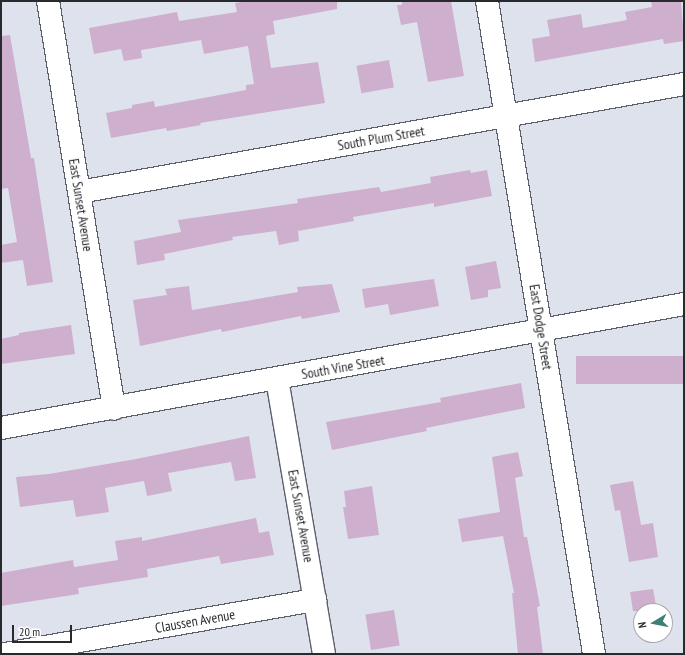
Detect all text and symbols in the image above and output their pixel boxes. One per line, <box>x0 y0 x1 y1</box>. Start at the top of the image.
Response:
street label: South Plum Street <box>336 122 426 154</box>
street label: East Sunset Avenue <box>65 157 97 253</box>
street label: East Dodge Street <box>526 283 556 371</box>
street label: South Vine Street <box>300 351 386 383</box>
street label: East Sunset Avenue <box>285 468 317 564</box>
north arrow <box>633 603 673 643</box>
street label: Claussen Avenue <box>154 606 236 636</box>
scale bar <box>14 617 74 643</box>
text: N <box>635 621 650 629</box>
text: 20 m <box>19 624 40 639</box>

